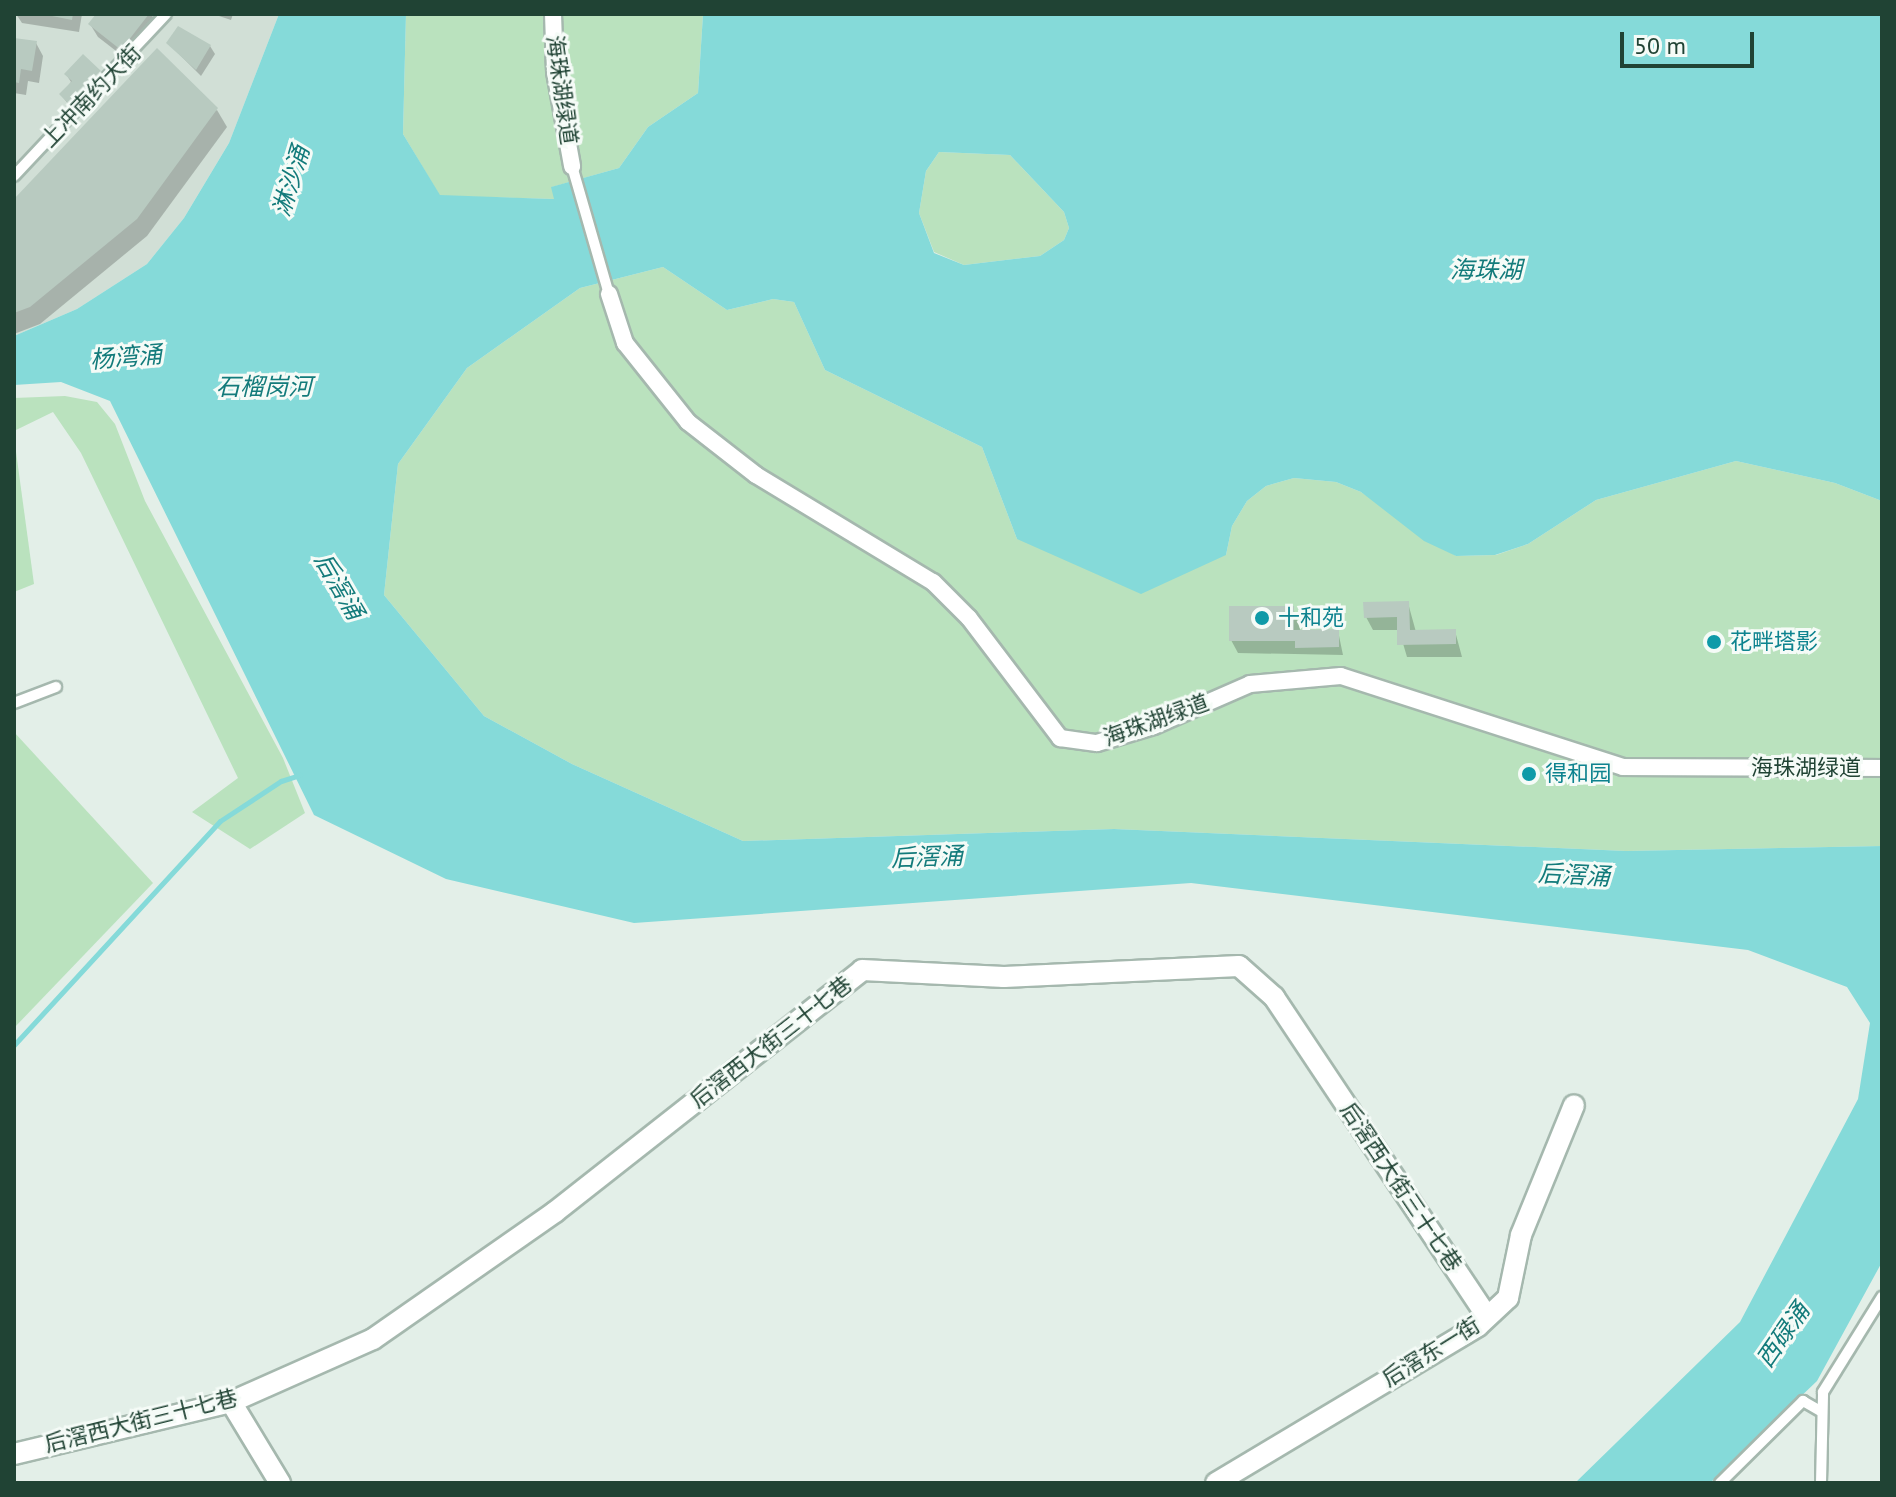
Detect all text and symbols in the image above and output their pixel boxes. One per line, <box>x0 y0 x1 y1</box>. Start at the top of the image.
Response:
scale bar <box>1624 16 1758 66</box>
text: 50 m <box>1634 30 1686 61</box>
street label: 海珠湖绿道 <box>541 34 583 146</box>
street label: 上冲南约大街 <box>36 39 146 153</box>
water label: 淋沙涌 <box>267 142 315 220</box>
water label: 海珠湖 <box>1450 256 1522 284</box>
water label: 杨湾涌 <box>89 340 163 374</box>
water label: 石榴岗河 <box>216 373 312 401</box>
water label: 后滘涌 <box>309 548 369 624</box>
place label: 十和苑 <box>1278 605 1344 631</box>
marker: 十和苑 <box>1253 609 1271 627</box>
place label: 花畔塔影 <box>1730 629 1818 655</box>
marker: 花畔塔影 <box>1705 633 1723 651</box>
street label: 海珠湖绿道 <box>1100 689 1212 751</box>
street label: 海珠湖绿道 <box>1751 755 1861 781</box>
place label: 得和园 <box>1545 761 1611 787</box>
marker: 得和园 <box>1520 765 1538 783</box>
water label: 后滘涌 <box>891 841 963 873</box>
water label: 后滘涌 <box>1537 859 1611 891</box>
street label: 后滘西大街三十七巷 <box>685 971 857 1113</box>
street label: 后滘西大街三十七巷 <box>1335 1098 1467 1276</box>
water label: 西碌涌 <box>1751 1297 1815 1373</box>
street label: 后滘东一街 <box>1377 1312 1485 1392</box>
street label: 后滘西大街三十七巷 <box>42 1384 240 1458</box>

